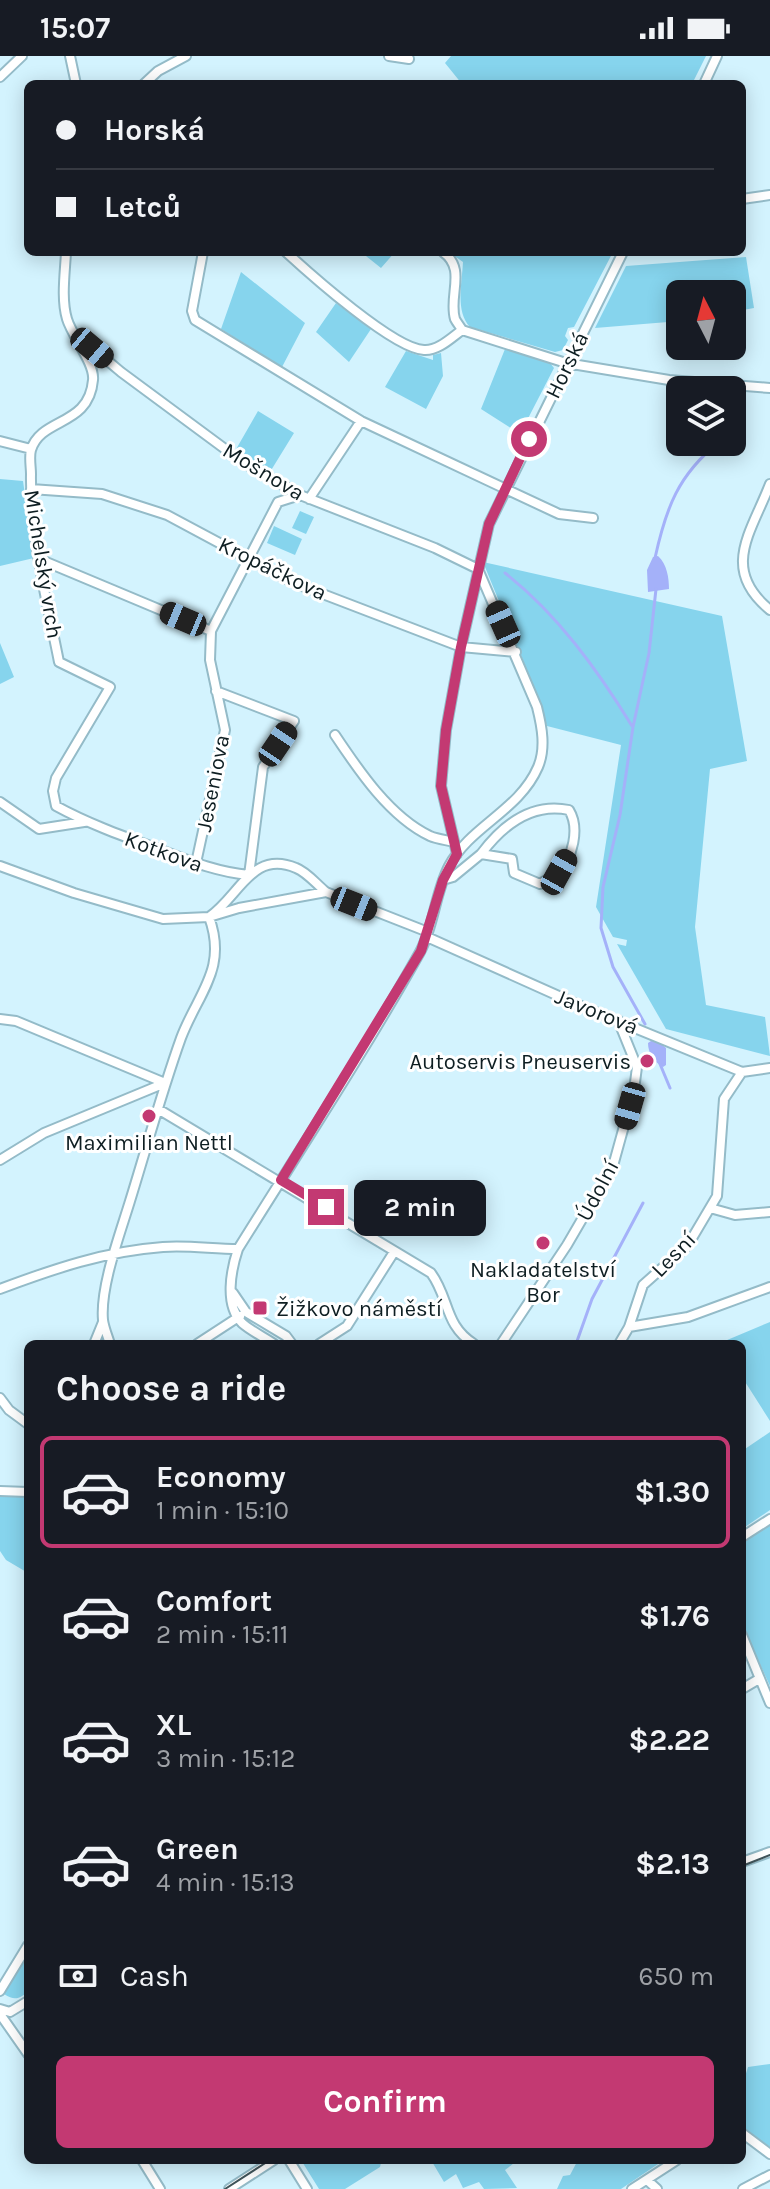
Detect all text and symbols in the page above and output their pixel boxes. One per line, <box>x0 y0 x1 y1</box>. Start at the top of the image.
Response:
text: 15:07 <box>40 10 110 46</box>
text: Horská <box>104 112 205 148</box>
text: Letců <box>104 189 181 225</box>
north arrow <box>666 280 746 360</box>
map controls <box>666 280 746 456</box>
car <box>66 323 118 373</box>
street label: Horská <box>540 328 594 403</box>
button: layers <box>666 376 746 456</box>
route start <box>511 421 547 457</box>
street label: Mošnova <box>218 437 309 506</box>
street label: Michelský vrch <box>18 488 68 640</box>
street label: Kropáčkova <box>214 532 331 606</box>
car <box>482 597 524 651</box>
car <box>156 599 210 639</box>
car <box>255 717 301 771</box>
street label: Jeseniova <box>191 733 235 834</box>
street label: Kotkova <box>121 826 206 878</box>
car <box>537 845 581 899</box>
car <box>327 884 381 924</box>
street label: Javorová <box>551 984 642 1040</box>
place label: Autoservis Pneuservis <box>409 1049 631 1075</box>
marker: Autoservis Pneuservis <box>638 1052 656 1070</box>
car <box>612 1080 648 1132</box>
marker: Maximilian Nettl <box>140 1107 158 1125</box>
place label: Maximilian Nettl <box>65 1130 233 1156</box>
street label: Údolní <box>570 1155 625 1225</box>
callout: 2 min <box>354 1179 486 1235</box>
route end <box>308 1189 344 1225</box>
text: 2 min <box>384 1192 456 1223</box>
street label: Lesní <box>646 1226 702 1283</box>
marker: Nakladatelství Bor <box>534 1234 552 1252</box>
place label: Nakladatelství Bor <box>470 1257 617 1308</box>
place label: Žižkovo náměstí <box>276 1296 443 1322</box>
marker: Žižkovo náměstí <box>251 1299 269 1317</box>
text: Choose a ride <box>56 1367 286 1409</box>
icon: car <box>60 1456 132 1528</box>
text: Economy <box>156 1459 286 1495</box>
text: $1.30 <box>635 1474 710 1510</box>
text: 1 min · 15:10 <box>156 1495 289 1526</box>
icon: car <box>60 1580 132 1652</box>
text: Comfort <box>156 1583 272 1619</box>
text: $1.76 <box>639 1598 710 1634</box>
text: 2 min · 15:11 <box>156 1619 288 1650</box>
icon: car <box>60 1704 132 1776</box>
text: XL <box>156 1707 191 1743</box>
text: $2.22 <box>628 1722 710 1758</box>
text: 3 min · 15:12 <box>156 1743 295 1774</box>
icon: car <box>60 1828 132 1900</box>
text: Green <box>156 1831 239 1867</box>
text: $2.13 <box>635 1846 710 1882</box>
text: 4 min · 15:13 <box>156 1867 295 1898</box>
icon: cash <box>56 1954 100 1998</box>
text: Cash <box>120 1958 189 1994</box>
text: 650 m <box>639 1961 714 1992</box>
button: Confirm <box>56 2056 714 2148</box>

